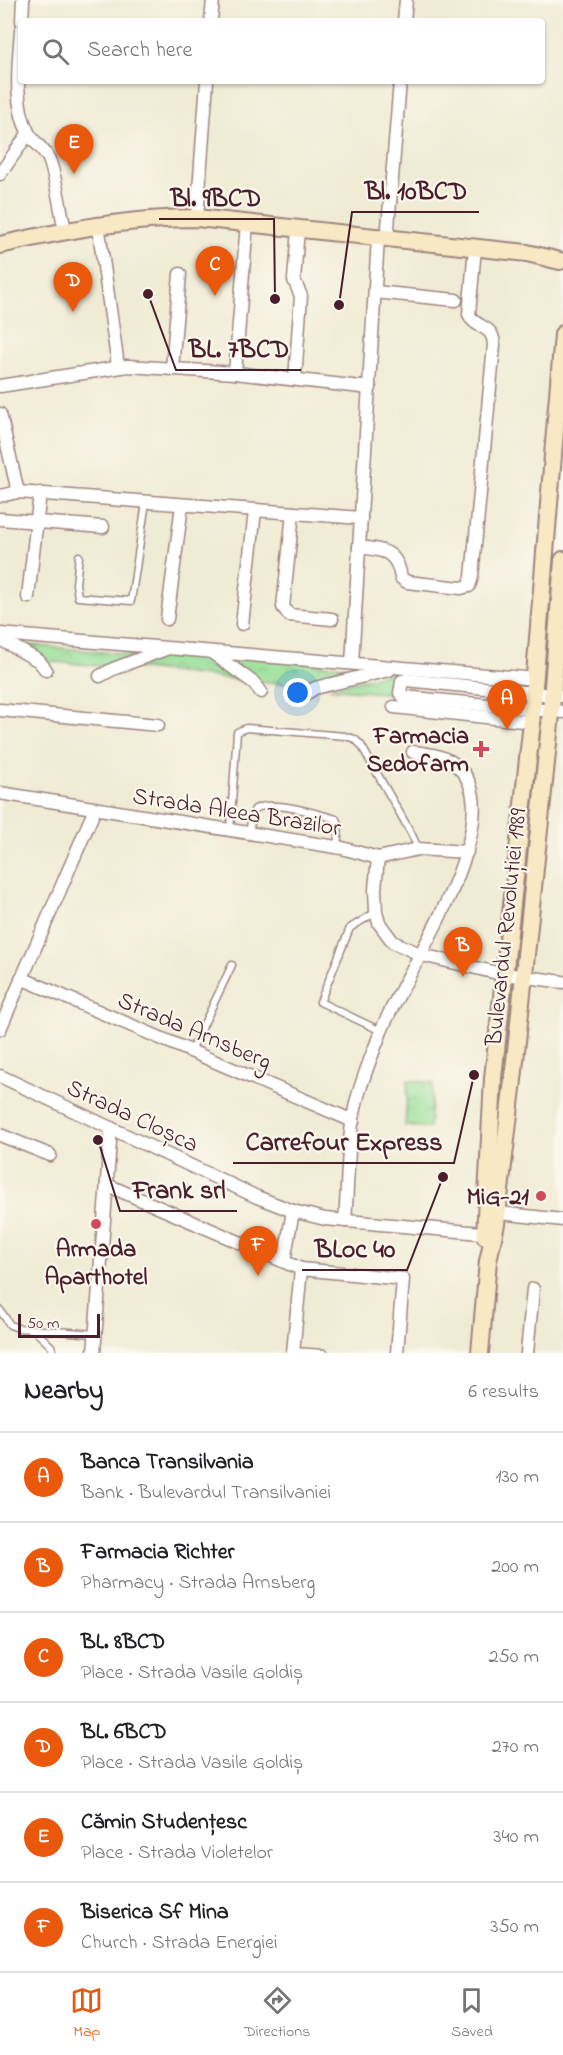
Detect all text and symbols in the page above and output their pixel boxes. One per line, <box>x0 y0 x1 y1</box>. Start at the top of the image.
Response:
search box <box>18 18 545 84</box>
icon: search <box>39 35 72 68</box>
text: Search here <box>87 35 192 67</box>
pin: E <box>54 124 94 174</box>
callout: Bl. 10BCD <box>352 168 479 212</box>
text: Bl. 10BCD <box>364 174 467 212</box>
callout: Bl. 9BCD <box>159 175 274 219</box>
text: Bl. 9BCD <box>170 181 261 219</box>
pin: C <box>196 246 234 296</box>
pin: D <box>54 262 92 312</box>
callout: BL. 7BCD <box>176 326 301 370</box>
text: BL. 7BCD <box>188 332 289 370</box>
your location <box>283 678 312 707</box>
pin: A <box>488 680 526 730</box>
place label: Farmacia Sedofarm <box>367 720 469 783</box>
marker: Farmacia Sedofarm <box>474 742 488 756</box>
street label: Strada Aleea Brazilor <box>130 780 344 847</box>
street label: Bulevardul Revoluției 1989 <box>478 806 537 1049</box>
pin: B <box>444 928 482 977</box>
street label: Strada Arnsberg <box>112 984 276 1081</box>
street label: Strada Cloșca <box>60 1071 204 1163</box>
callout: Carrefour Express <box>233 1119 454 1163</box>
text: Carrefour Express <box>245 1125 443 1163</box>
callout: Frank srl <box>120 1167 237 1211</box>
text: Frank srl <box>130 1173 226 1211</box>
place label: MiG-21 <box>467 1181 529 1216</box>
marker: MiG-21 <box>534 1189 548 1203</box>
marker: Armada Aparthotel <box>89 1217 103 1231</box>
pin: F <box>238 1226 278 1276</box>
callout: BLoc 40 <box>302 1226 407 1270</box>
text: BLoc 40 <box>314 1232 395 1270</box>
place label: Armada Aparthotel <box>44 1233 148 1296</box>
scale bar <box>18 1311 100 1338</box>
text: 50 m <box>27 1312 59 1336</box>
text: Nearby <box>24 1373 103 1411</box>
text: 6 results <box>468 1378 539 1407</box>
text: Banca Transilvania <box>81 1447 254 1479</box>
text: A <box>37 1463 50 1492</box>
text: 130 m <box>495 1463 539 1492</box>
text: Bank · Bulevardul Transilvaniei <box>81 1479 331 1508</box>
text: Farmacia Richter <box>81 1537 234 1569</box>
text: B <box>37 1553 50 1582</box>
text: 200 m <box>491 1553 539 1582</box>
text: Pharmacy · Strada Arnsberg <box>81 1569 315 1598</box>
text: BL. 8BCD <box>81 1627 165 1659</box>
text: C <box>38 1643 49 1672</box>
text: 250 m <box>488 1643 539 1672</box>
text: Place · Strada Vasile Goldiș <box>81 1659 303 1688</box>
text: BL. 6BCD <box>81 1717 167 1749</box>
text: D <box>36 1733 51 1762</box>
text: 270 m <box>492 1733 539 1762</box>
text: Place · Strada Vasile Goldiș <box>81 1749 303 1778</box>
text: Cămin Studențesc <box>81 1807 247 1839</box>
text: E <box>37 1823 50 1852</box>
text: 340 m <box>493 1823 539 1852</box>
text: Place · Strada Violetelor <box>81 1839 273 1868</box>
text: Biserica Sf Mina <box>81 1897 229 1929</box>
text: F <box>37 1913 50 1942</box>
text: 350 m <box>490 1913 539 1942</box>
text: Church · Strada Energiei <box>81 1929 278 1958</box>
tab: Map <box>70 1984 103 2044</box>
tab: Directions <box>244 1984 310 2044</box>
tab: Saved <box>451 1984 493 2044</box>

